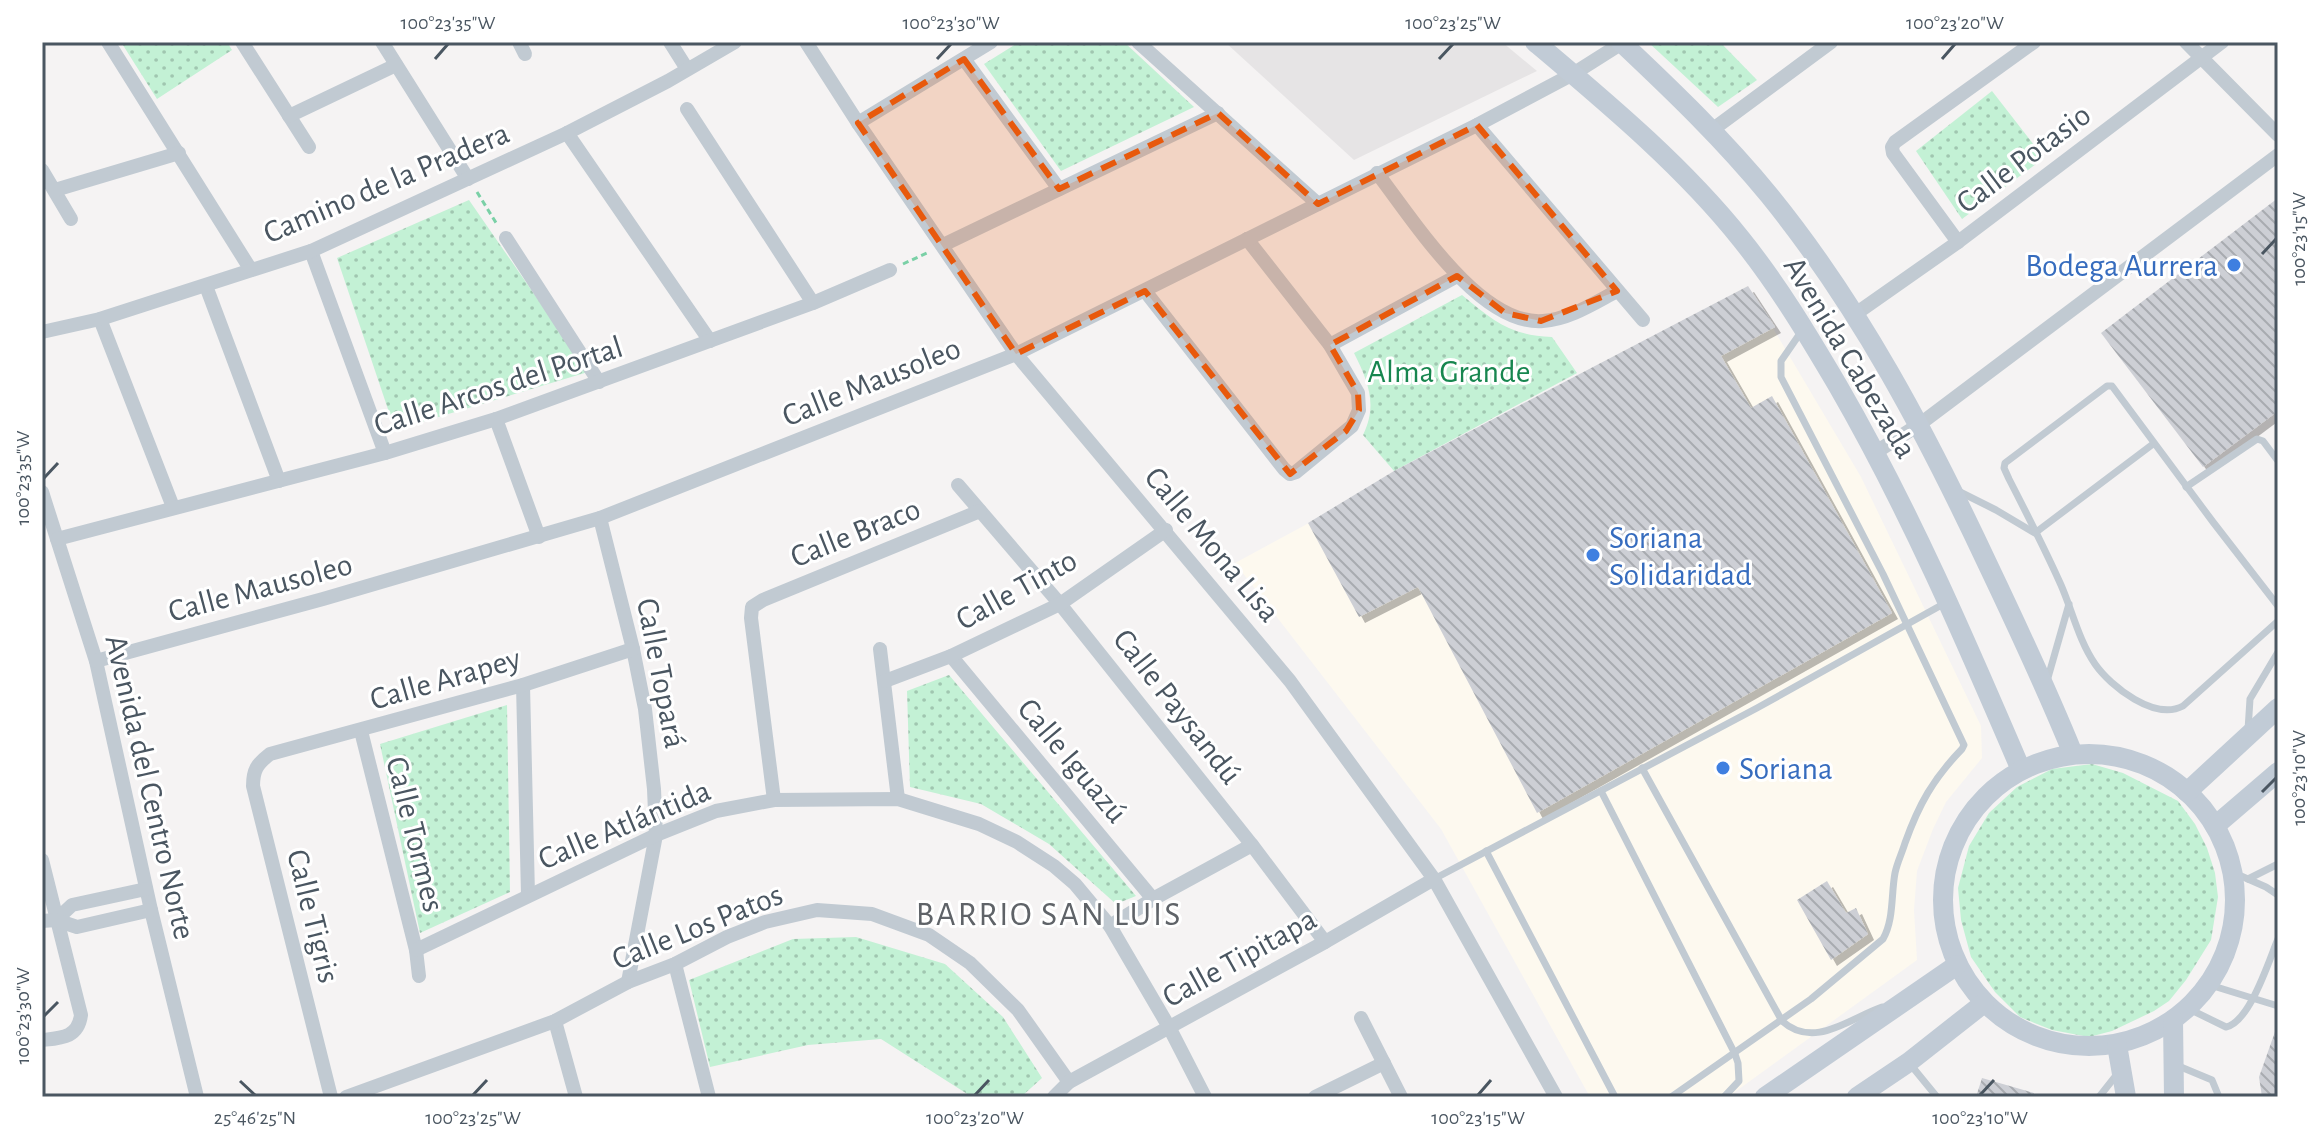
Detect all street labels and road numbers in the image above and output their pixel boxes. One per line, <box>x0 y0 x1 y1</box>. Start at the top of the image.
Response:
street label: Calle Potasio <box>1951 98 2097 219</box>
street label: Camino de la Pradera <box>259 117 514 249</box>
street label: Avenida Cabezada <box>1778 251 1923 464</box>
street label: Calle Arcos del Portal <box>370 331 627 441</box>
street label: Calle Mausoleo <box>778 332 965 432</box>
street label: Calle Mona Lisa <box>1138 461 1286 628</box>
street label: Calle Braco <box>786 492 925 573</box>
street label: Calle Tinto <box>951 544 1082 636</box>
street label: Calle Mausoleo <box>165 548 356 628</box>
street label: Calle Topará <box>631 595 691 751</box>
street label: Calle Paysandú <box>1107 623 1247 790</box>
street label: Avenida del Centro Norte <box>99 632 201 943</box>
street label: Calle Arapey <box>366 642 524 716</box>
street label: Calle Iguazú <box>1011 692 1133 829</box>
street label: Calle Tormes <box>380 753 450 915</box>
street label: Calle Atlántida <box>534 774 715 876</box>
street label: Calle Tigris <box>281 846 345 986</box>
street label: Calle Los Patos <box>608 878 787 976</box>
street label: Calle Tipitapa <box>1157 902 1322 1013</box>

